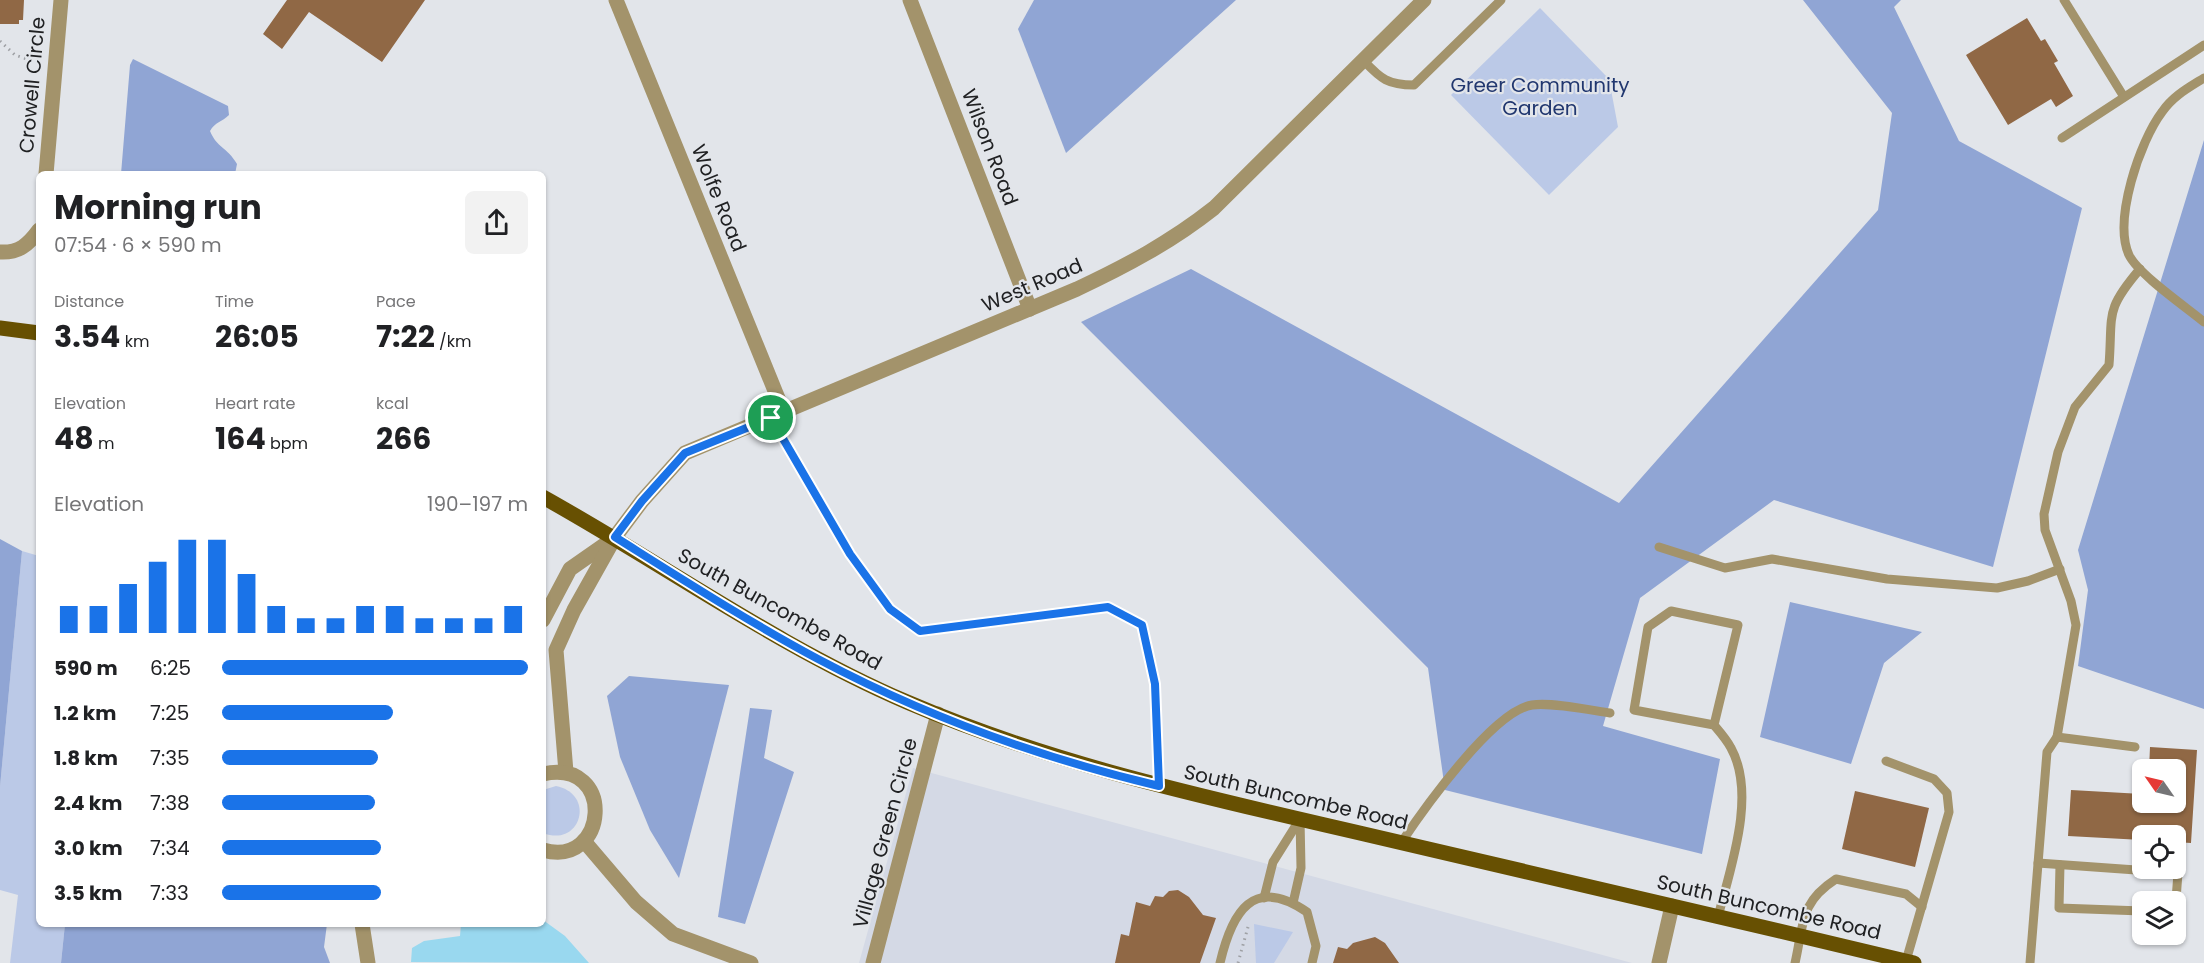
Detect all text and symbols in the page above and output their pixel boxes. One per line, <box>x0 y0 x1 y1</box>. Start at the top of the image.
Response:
street label: Crowell Circle <box>12 16 52 154</box>
park label: Greer Community Garden <box>1450 71 1630 122</box>
street label: Wilson Road <box>955 85 1025 209</box>
street label: Wolfe Road <box>685 140 753 256</box>
text: Morning run <box>54 184 262 231</box>
button: share <box>465 191 528 254</box>
text: 07:54 · 6 × 590 m <box>54 231 222 259</box>
street label: West Road <box>977 251 1087 319</box>
text: Distance <box>54 290 124 313</box>
text: Time <box>215 290 254 313</box>
text: Pace <box>376 290 416 313</box>
text: 3.54 <box>54 315 120 358</box>
text: 26:05 <box>215 315 299 358</box>
text: 7:22 <box>376 315 435 358</box>
text: km <box>120 330 149 353</box>
text: /km <box>435 330 471 353</box>
text: Elevation <box>54 392 126 415</box>
text: Heart rate <box>215 392 295 415</box>
text: kcal <box>376 392 409 415</box>
pin <box>745 392 796 443</box>
icon: arrive <box>754 401 787 434</box>
text: 48 <box>54 417 94 460</box>
text: 164 <box>215 417 266 460</box>
text: 266 <box>376 417 431 460</box>
text: m <box>94 432 115 455</box>
text: bpm <box>266 432 308 455</box>
text: Elevation <box>54 490 144 518</box>
text: 190–197 m <box>427 490 528 518</box>
street label: South Buncombe Road <box>673 541 887 677</box>
text: 590 m <box>54 654 118 682</box>
text: 6:25 <box>150 654 191 682</box>
text: 1.2 km <box>54 699 116 727</box>
text: 7:25 <box>150 699 189 727</box>
street label: Village Green Circle <box>846 735 924 931</box>
text: 1.8 km <box>54 744 118 772</box>
text: 7:35 <box>150 744 190 772</box>
street label: South Buncombe Road <box>1181 758 1411 836</box>
north arrow <box>2132 759 2186 813</box>
map controls <box>2132 759 2186 945</box>
text: 2.4 km <box>54 789 122 817</box>
text: 7:38 <box>150 789 190 817</box>
button: locate <box>2132 825 2186 879</box>
text: 3.0 km <box>54 834 123 862</box>
text: 7:34 <box>150 834 190 862</box>
street label: South Buncombe Road <box>1654 868 1884 946</box>
text: 3.5 km <box>54 879 123 907</box>
text: 7:33 <box>150 879 189 907</box>
button: layers <box>2132 891 2186 945</box>

